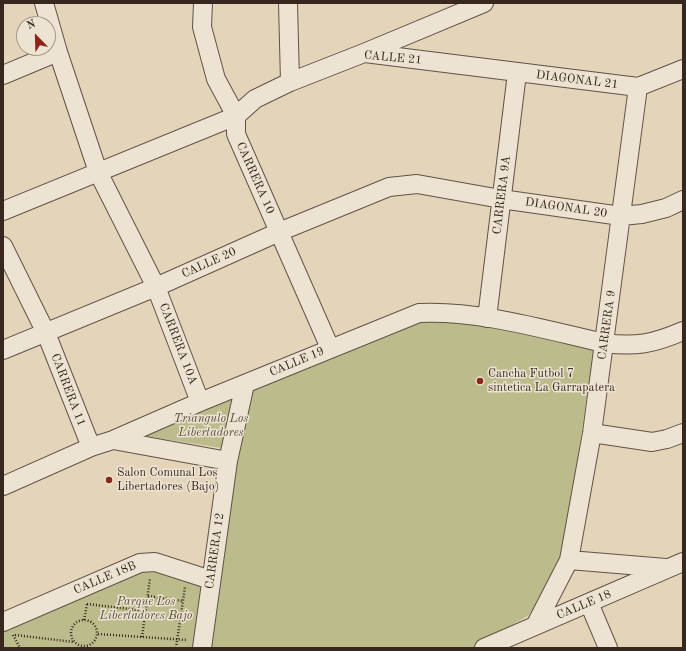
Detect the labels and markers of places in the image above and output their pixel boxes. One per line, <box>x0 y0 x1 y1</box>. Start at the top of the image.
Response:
place label: Cancha Futbol 7 sintetica La Garrapatera <box>488 367 615 395</box>
marker: Cancha Futbol 7 sintetica La Garrapatera <box>475 376 485 386</box>
place label: Salon Comunal Los Libertadores (Bajo) <box>117 466 219 494</box>
marker: Salon Comunal Los Libertadores (Bajo) <box>104 475 114 485</box>

